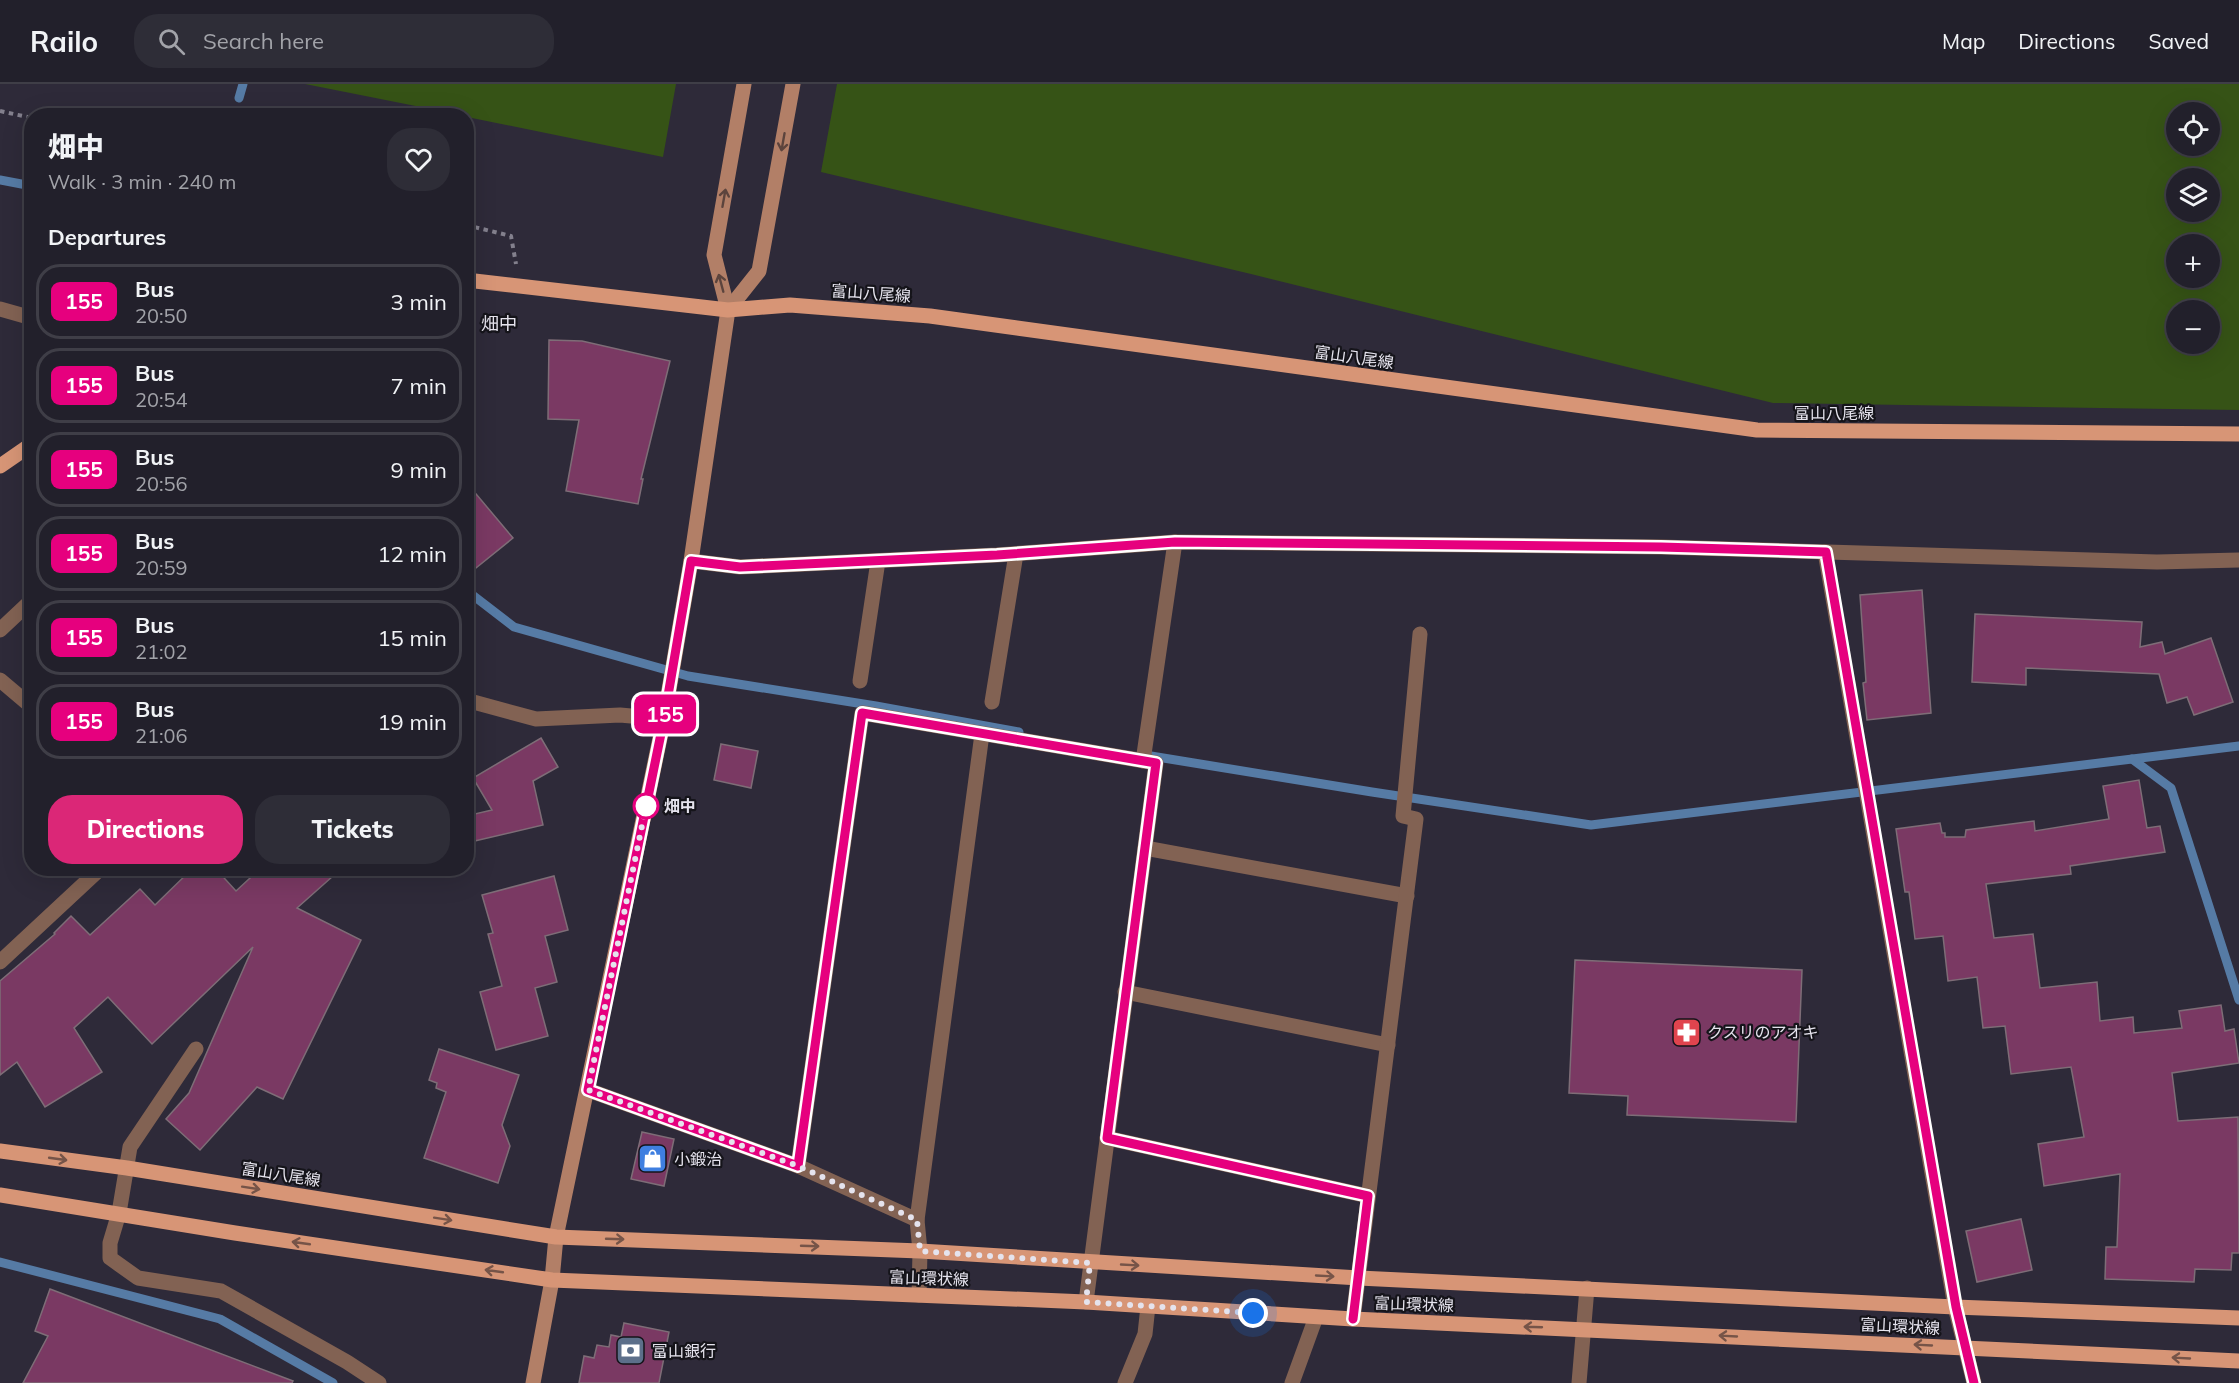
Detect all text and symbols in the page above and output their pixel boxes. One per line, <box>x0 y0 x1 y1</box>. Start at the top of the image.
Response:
search box <box>134 14 554 68</box>
text: Railo <box>30 24 98 59</box>
icon: search <box>155 25 188 58</box>
text: Search here <box>203 27 324 55</box>
text: Map <box>1942 28 1985 54</box>
text: Directions <box>2018 28 2115 54</box>
text: Saved <box>2148 28 2209 54</box>
map controls <box>2166 102 2220 354</box>
button: locate <box>2166 102 2220 156</box>
button: heart <box>387 128 450 191</box>
text: 畑中 <box>48 129 104 164</box>
one-way arrow <box>777 131 788 151</box>
button: layers <box>2166 168 2220 222</box>
text: Walk · 3 min · 240 m <box>48 169 236 194</box>
one-way arrow <box>719 188 730 208</box>
text: Departures <box>48 223 166 251</box>
button: + <box>2166 234 2220 288</box>
one-way arrow <box>714 273 726 292</box>
text: Bus <box>135 275 174 303</box>
street label: 富山八尾線 <box>830 280 912 306</box>
text: 155 <box>65 288 103 314</box>
text: 3 min <box>391 288 447 316</box>
button: − <box>2166 300 2220 354</box>
text: 20:50 <box>135 303 188 328</box>
district label: 畑中 <box>481 312 517 335</box>
street label: 富山八尾線 <box>1313 342 1395 372</box>
text: Bus <box>135 359 174 387</box>
text: 155 <box>65 372 103 398</box>
text: 7 min <box>391 372 447 400</box>
text: 20:54 <box>135 387 188 412</box>
street label: 富山八尾線 <box>1794 403 1874 423</box>
text: Bus <box>135 443 174 471</box>
text: 155 <box>65 456 103 482</box>
text: 9 min <box>391 456 447 484</box>
text: 20:56 <box>135 471 188 496</box>
text: Bus <box>135 527 174 555</box>
text: 155 <box>65 540 103 566</box>
text: 12 min <box>377 540 447 568</box>
text: 20:59 <box>135 555 188 580</box>
text: Bus <box>135 611 174 639</box>
text: 155 <box>65 624 103 650</box>
text: 15 min <box>377 624 447 652</box>
text: 21:02 <box>135 639 188 664</box>
line badge: 155 <box>630 694 700 734</box>
text: Bus <box>135 695 174 723</box>
text: 155 <box>646 701 684 727</box>
text: 155 <box>65 708 103 734</box>
text: 19 min <box>377 708 447 736</box>
text: 21:06 <box>135 723 188 748</box>
marker: 畑中 <box>633 793 659 819</box>
button: Directions <box>48 795 243 864</box>
button: Tickets <box>255 795 450 864</box>
place label: 畑中 <box>664 796 696 816</box>
pharmacy icon: クスリのアオキ <box>1670 1016 1702 1048</box>
place label: クスリのアオキ <box>1707 1022 1819 1042</box>
shop icon: 小鍛治 <box>637 1143 669 1175</box>
place label: 小鍛治 <box>674 1149 722 1169</box>
one-way arrow <box>48 1153 67 1164</box>
street label: 富山八尾線 <box>240 1158 322 1190</box>
one-way arrow <box>240 1182 260 1193</box>
one-way arrow <box>433 1213 453 1224</box>
one-way arrow <box>604 1233 624 1245</box>
one-way arrow <box>291 1237 311 1248</box>
one-way arrow <box>799 1241 819 1252</box>
one-way arrow <box>1120 1259 1140 1270</box>
one-way arrow <box>484 1265 504 1276</box>
street label: 富山環状線 <box>889 1267 969 1289</box>
one-way arrow <box>1314 1270 1334 1281</box>
street label: 富山環状線 <box>1374 1293 1454 1315</box>
your location <box>1238 1298 1268 1328</box>
street label: 富山環状線 <box>1860 1314 1940 1338</box>
one-way arrow <box>1524 1321 1544 1332</box>
one-way arrow <box>1719 1331 1739 1342</box>
bank icon: 富山銀行 <box>615 1335 647 1367</box>
one-way arrow <box>1913 1340 1933 1351</box>
place label: 富山銀行 <box>652 1341 716 1361</box>
one-way arrow <box>2171 1352 2191 1363</box>

